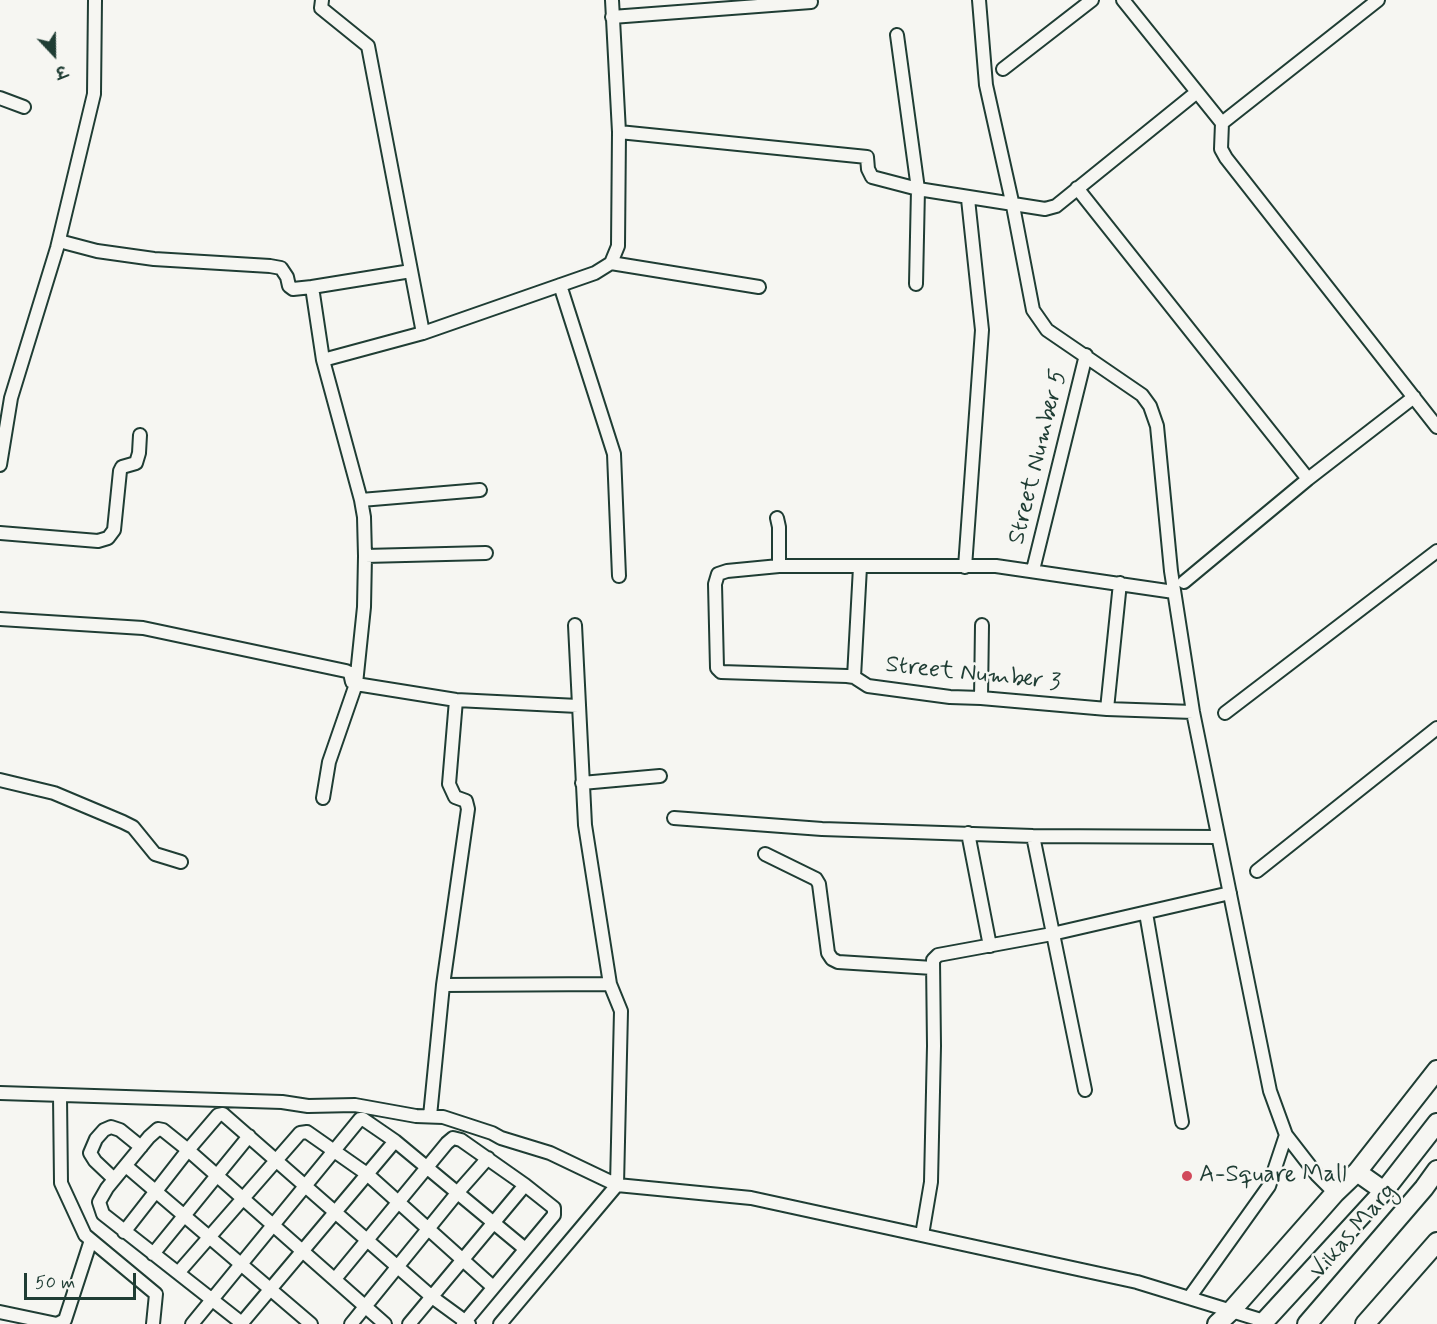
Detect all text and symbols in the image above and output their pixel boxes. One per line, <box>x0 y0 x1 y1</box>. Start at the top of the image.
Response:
north arrow <box>24 24 84 84</box>
text: उ <box>52 59 70 83</box>
street label: Street Number 5 <box>1003 367 1075 547</box>
street label: Street Number 3 <box>884 651 1062 699</box>
place label: A-Square Mall <box>1199 1162 1347 1190</box>
marker: A-Square Mall <box>1180 1169 1194 1183</box>
street label: Vikas Marg <box>1305 1178 1403 1286</box>
scale bar <box>27 1261 140 1299</box>
text: 50 m <box>35 1271 75 1295</box>

